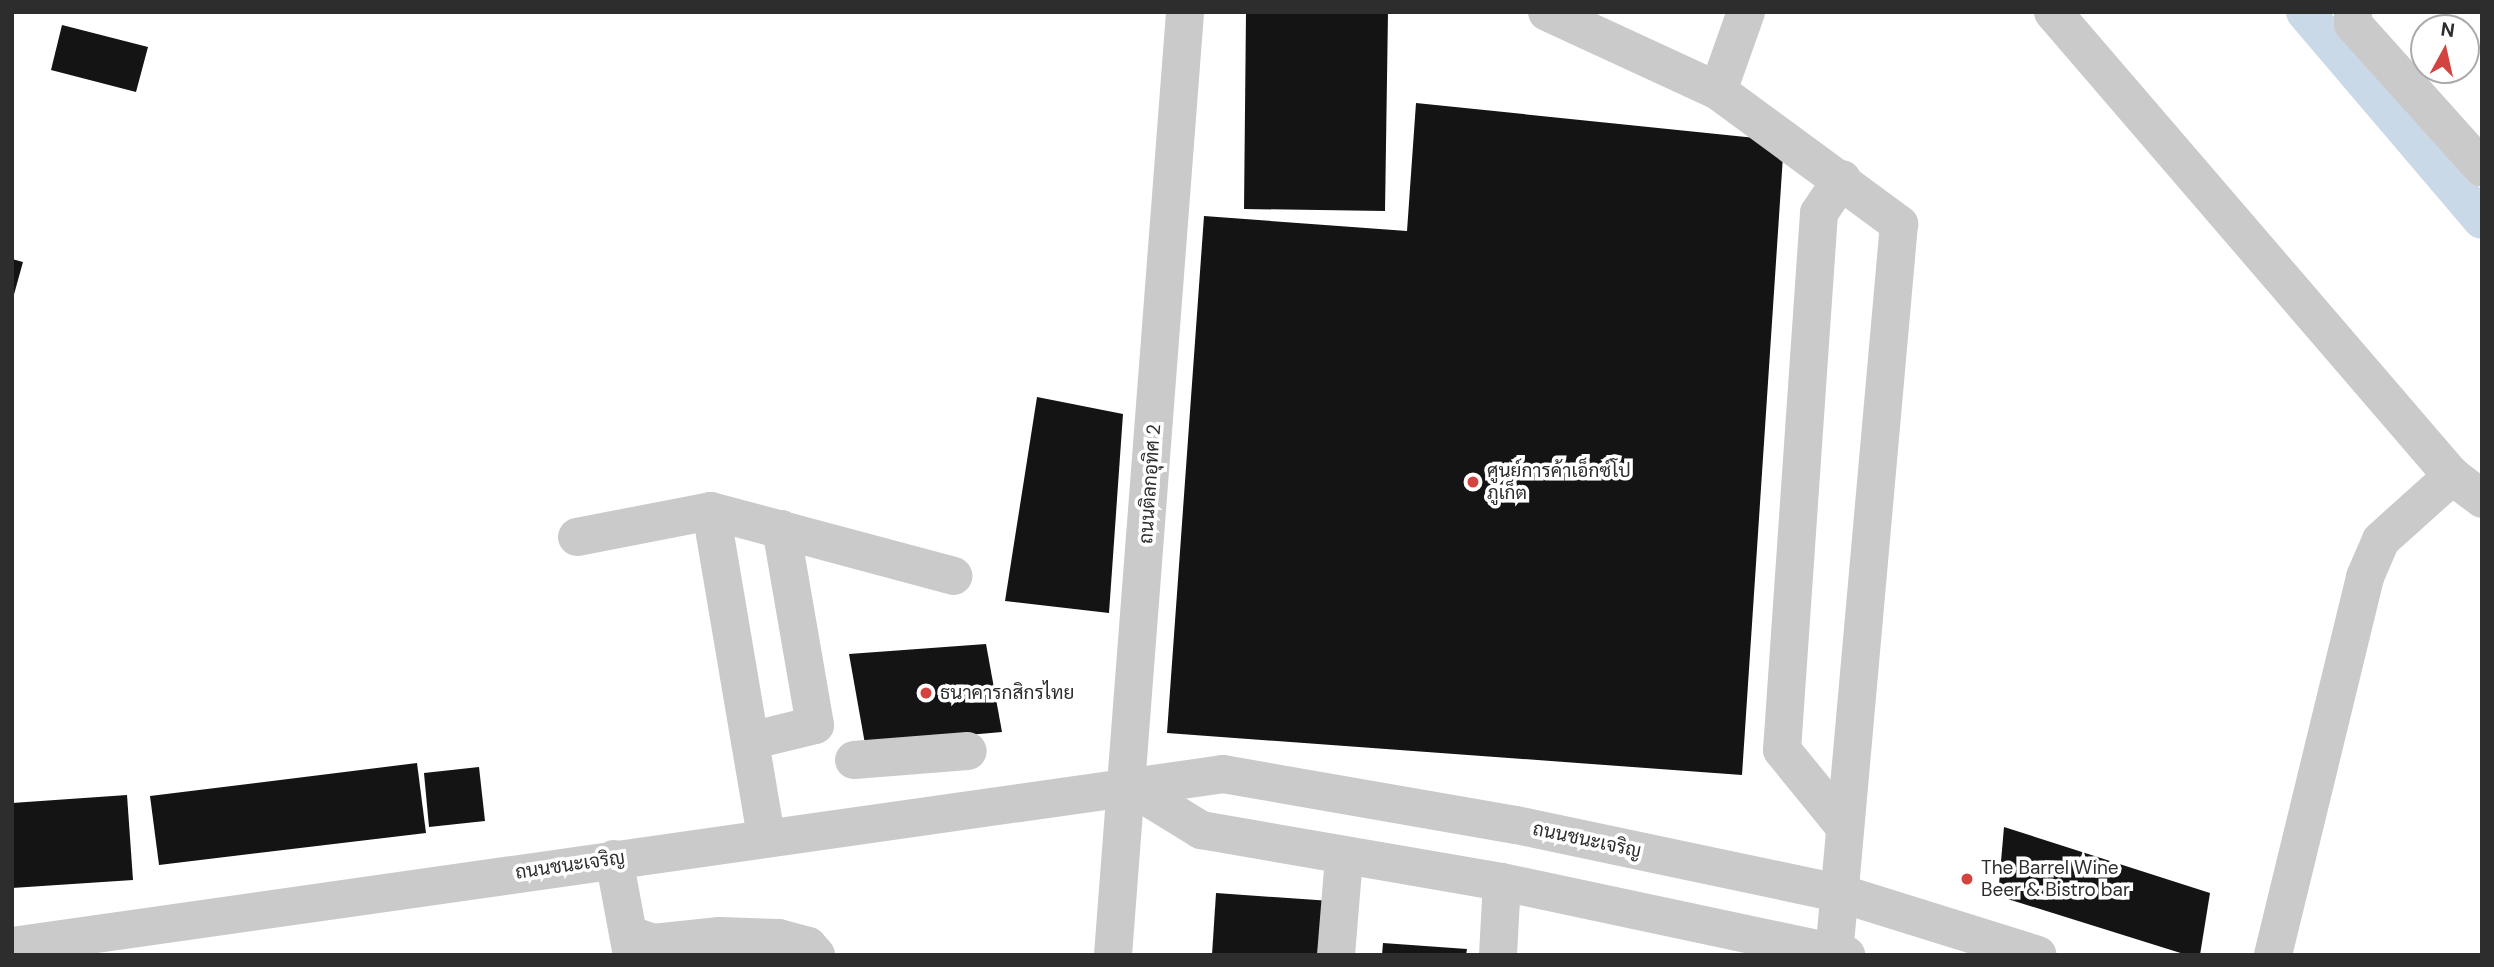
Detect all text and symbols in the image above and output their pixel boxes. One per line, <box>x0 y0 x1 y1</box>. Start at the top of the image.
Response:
north arrow <box>2410 14 2480 84</box>
text: N <box>2439 16 2456 43</box>
street label: ถนนติลกอุทิศ 2 <box>1134 423 1166 545</box>
place label: ศูนย์การค้าเอ็กซ์โป ภูเก็ต <box>1487 460 1631 504</box>
marker: ศูนย์การค้าเอ็กซ์โป ภูเก็ต <box>1465 474 1481 490</box>
place label: ธนาคารกสิกรไทย <box>940 682 1074 704</box>
marker: ธนาคารกสิกรไทย <box>918 685 934 701</box>
street label: ถนนชนะเจริญ <box>1531 817 1643 863</box>
street label: ถนนชนะเจริญ <box>514 846 626 884</box>
place label: The Barrel Wine Beer & Bistro bar <box>1981 857 2130 901</box>
marker: The Barrel Wine Beer & Bistro bar <box>1959 871 1975 887</box>

